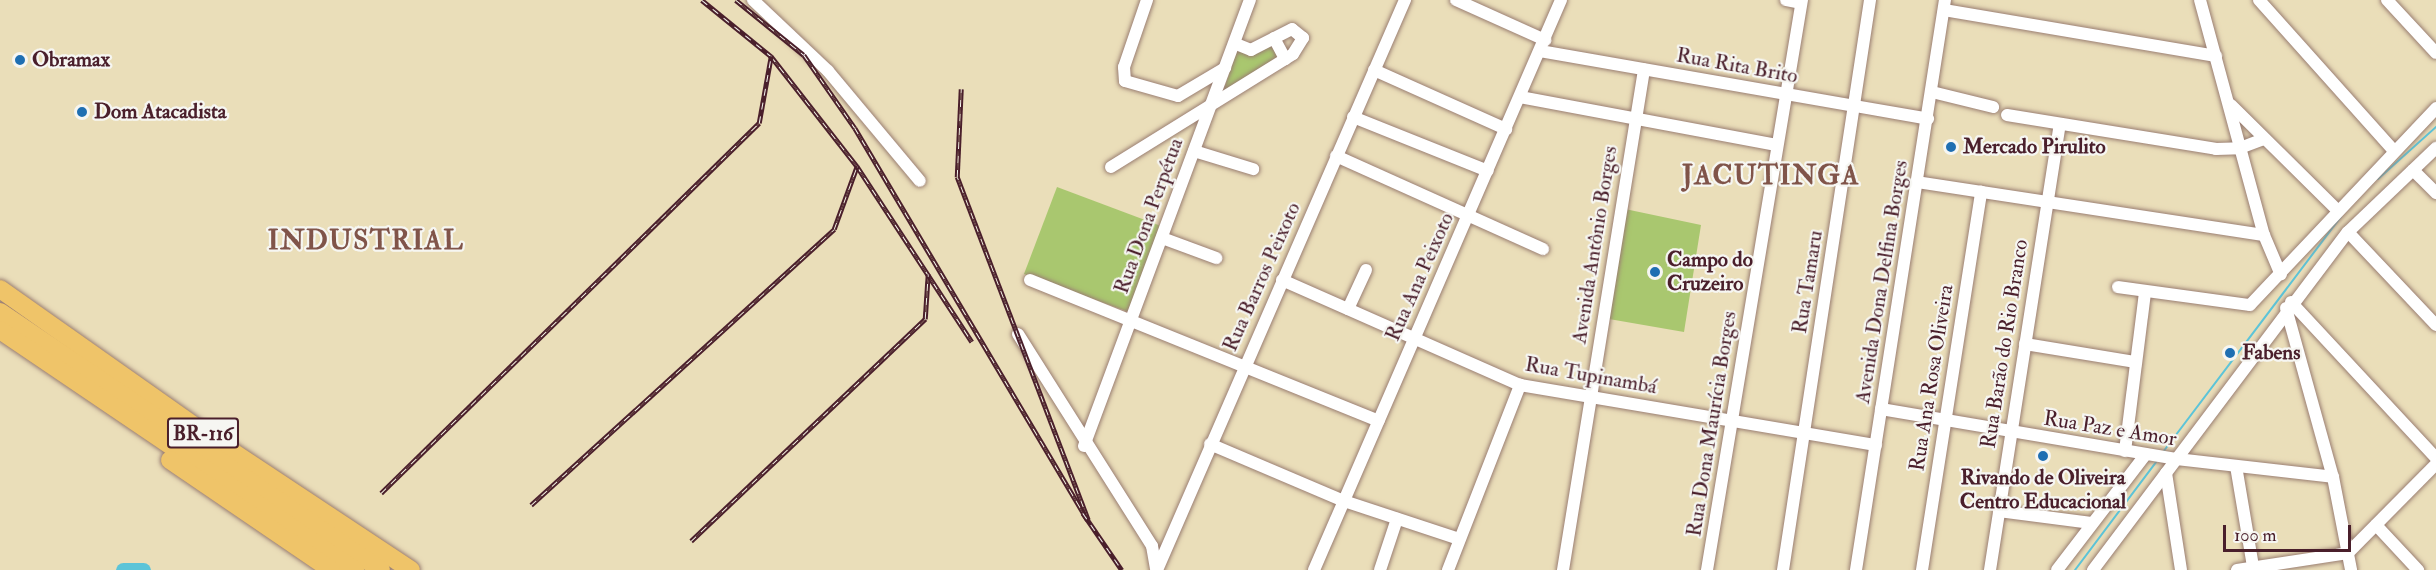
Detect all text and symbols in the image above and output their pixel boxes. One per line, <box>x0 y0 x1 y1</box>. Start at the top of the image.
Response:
street label: Rua Rita Brito <box>1674 43 1800 89</box>
place label: Obramax <box>32 47 110 73</box>
marker: Obramax <box>13 53 27 67</box>
place label: Dom Atacadista <box>94 99 226 125</box>
marker: Dom Atacadista <box>75 105 89 119</box>
place label: Mercado Pirulito <box>1963 134 2106 160</box>
street label: Rua Dona Perpétua <box>1109 135 1189 297</box>
marker: Mercado Pirulito <box>1944 140 1958 154</box>
street label: Avenida Antônio Borges <box>1567 144 1623 346</box>
street label: Avenida Dona Delfina Borges <box>1850 159 1914 405</box>
district label: JACUTINGA <box>1682 160 1860 192</box>
street label: Rua Barros Peixoto <box>1218 199 1306 355</box>
street label: Rua Ana Peixoto <box>1380 209 1460 345</box>
district label: INDUSTRIAL <box>268 225 464 257</box>
street label: Rua Tamaru <box>1787 229 1829 335</box>
street label: Rua Barão do Rio Branco <box>1976 238 2034 450</box>
place label: Campo do Cruzeiro <box>1667 247 1753 297</box>
marker: Campo do Cruzeiro <box>1648 265 1662 279</box>
street label: Rua Ana Rosa Oliveira <box>1905 283 1959 473</box>
street label: Rua Dona Maurícia Borges <box>1682 309 1742 539</box>
place label: Fabens <box>2242 340 2300 366</box>
marker: Fabens <box>2223 346 2237 360</box>
street label: Rua Tupinambá <box>1523 352 1659 400</box>
street label: Rua Paz e Amor <box>2042 406 2178 452</box>
road number: BR-116 <box>166 416 240 450</box>
marker: Rivando de Oliveira Centro Educacional <box>2036 449 2050 463</box>
place label: Rivando de Oliveira Centro Educacional <box>1960 465 2126 515</box>
scale bar <box>2226 513 2354 551</box>
text: 100 m <box>2234 524 2277 547</box>

